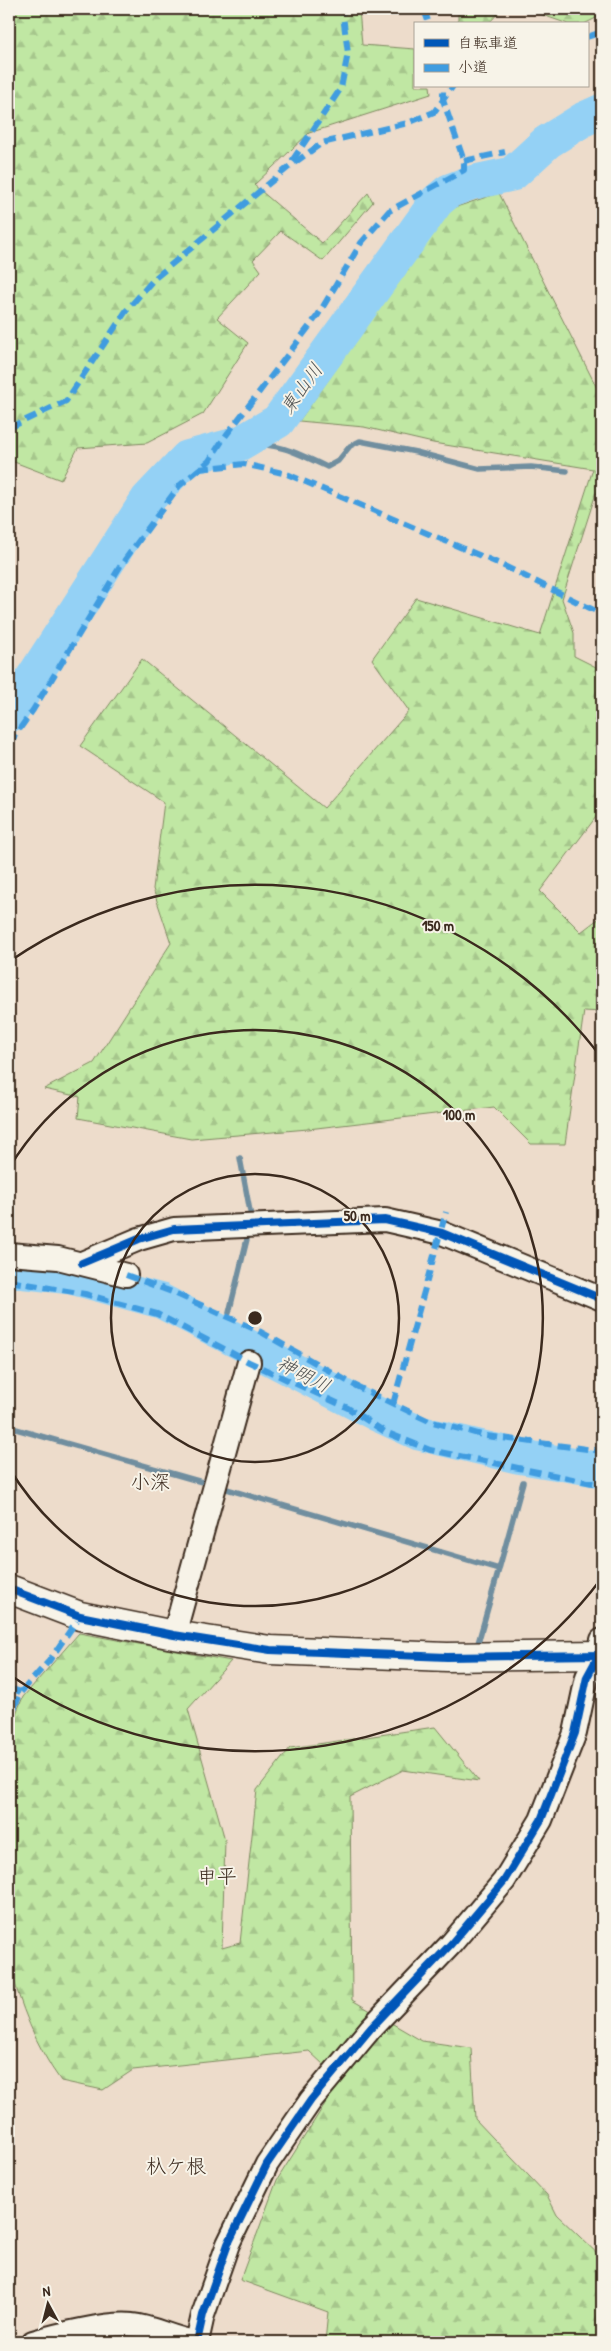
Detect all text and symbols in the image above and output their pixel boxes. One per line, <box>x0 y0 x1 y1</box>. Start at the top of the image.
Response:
legend <box>414 22 588 88</box>
text: 自転車道 <box>458 32 518 53</box>
text: 小道 <box>458 56 488 77</box>
water label: 東山川 <box>274 357 328 419</box>
text: 150 m <box>422 915 454 936</box>
text: 100 m <box>443 1104 475 1125</box>
text: 50 m <box>344 1205 370 1226</box>
centre of rings <box>246 1309 264 1327</box>
water label: 神明川 <box>273 1349 335 1399</box>
district label: 小深 <box>130 1468 170 1495</box>
district label: 申平 <box>197 1862 237 1889</box>
district label: 杁ケ根 <box>146 2152 206 2179</box>
north arrow <box>22 2278 72 2328</box>
text: N <box>41 2281 52 2300</box>

